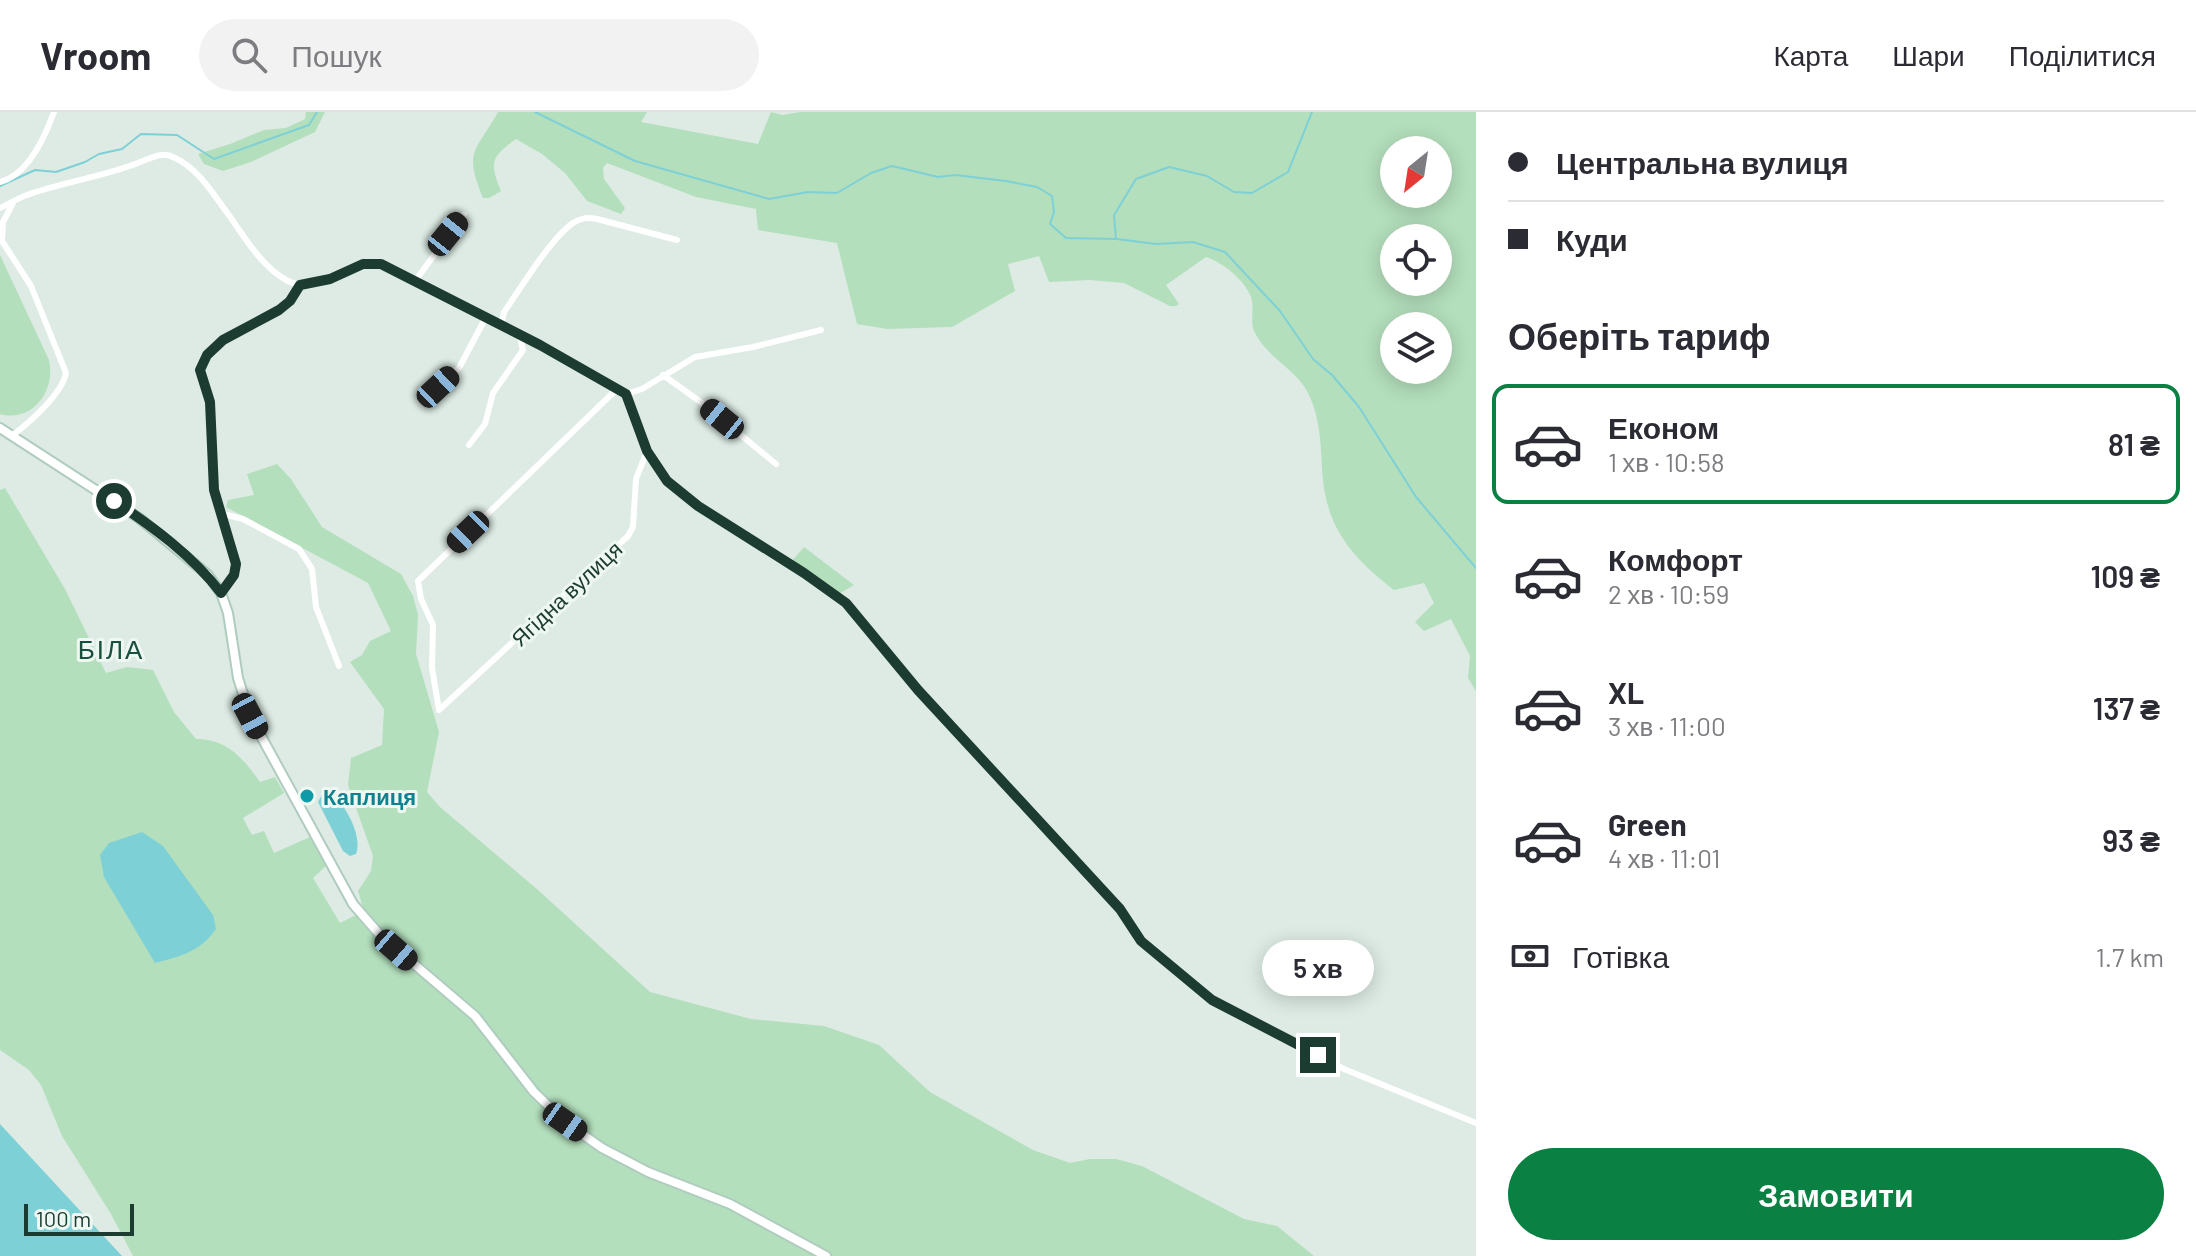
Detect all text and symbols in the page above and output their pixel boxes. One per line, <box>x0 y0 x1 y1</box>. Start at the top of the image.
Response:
search box <box>199 19 759 91</box>
text: Vroom <box>40 32 151 78</box>
icon: search <box>227 33 271 77</box>
text: Пошук <box>291 37 382 73</box>
text: Карта <box>1773 38 1848 72</box>
text: Шари <box>1892 38 1965 72</box>
text: Поділитися <box>2009 38 2156 72</box>
north arrow <box>1380 136 1452 208</box>
map controls <box>1380 136 1452 384</box>
text: Центральна вулиця <box>1556 144 1849 180</box>
car <box>424 208 472 260</box>
text: Куди <box>1556 221 1628 257</box>
button: locate <box>1380 224 1452 296</box>
button: layers <box>1380 312 1452 384</box>
text: Оберіть тариф <box>1508 314 1771 357</box>
car <box>412 362 464 412</box>
car <box>696 395 748 443</box>
icon: car <box>1512 408 1584 480</box>
text: Економ <box>1608 409 1719 445</box>
text: 81 ₴ <box>2108 426 2160 462</box>
text: 1 хв · 10:58 <box>1608 446 1725 477</box>
route start <box>96 483 132 519</box>
car <box>442 507 494 557</box>
street label: Ягідна вулиця <box>505 535 627 652</box>
icon: car <box>1512 540 1584 612</box>
text: Комфорт <box>1608 541 1743 577</box>
text: 109 ₴ <box>2091 558 2160 594</box>
text: 2 хв · 10:59 <box>1608 578 1729 609</box>
district label: БІЛА <box>78 633 144 664</box>
icon: car <box>1512 672 1584 744</box>
text: XL <box>1608 674 1644 710</box>
car <box>228 689 272 743</box>
text: 137 ₴ <box>2093 690 2160 726</box>
text: 3 хв · 11:00 <box>1608 710 1726 741</box>
place label: Каплиця <box>323 783 416 810</box>
marker: Каплиця <box>298 787 316 805</box>
icon: car <box>1512 804 1584 876</box>
text: Green <box>1608 806 1687 842</box>
text: 93 ₴ <box>2102 822 2160 858</box>
text: 4 хв · 11:01 <box>1608 842 1720 873</box>
car <box>370 925 422 975</box>
icon: cash <box>1508 934 1552 978</box>
text: Готівка <box>1572 938 1669 974</box>
callout: 5 хв <box>1262 939 1374 995</box>
text: 1.7 km <box>2096 941 2164 972</box>
text: 5 хв <box>1293 952 1343 983</box>
route end <box>1300 1037 1336 1073</box>
car <box>538 1098 592 1146</box>
button: Замовити <box>1508 1148 2164 1240</box>
scale bar <box>24 1200 134 1236</box>
text: 100 m <box>36 1205 91 1231</box>

